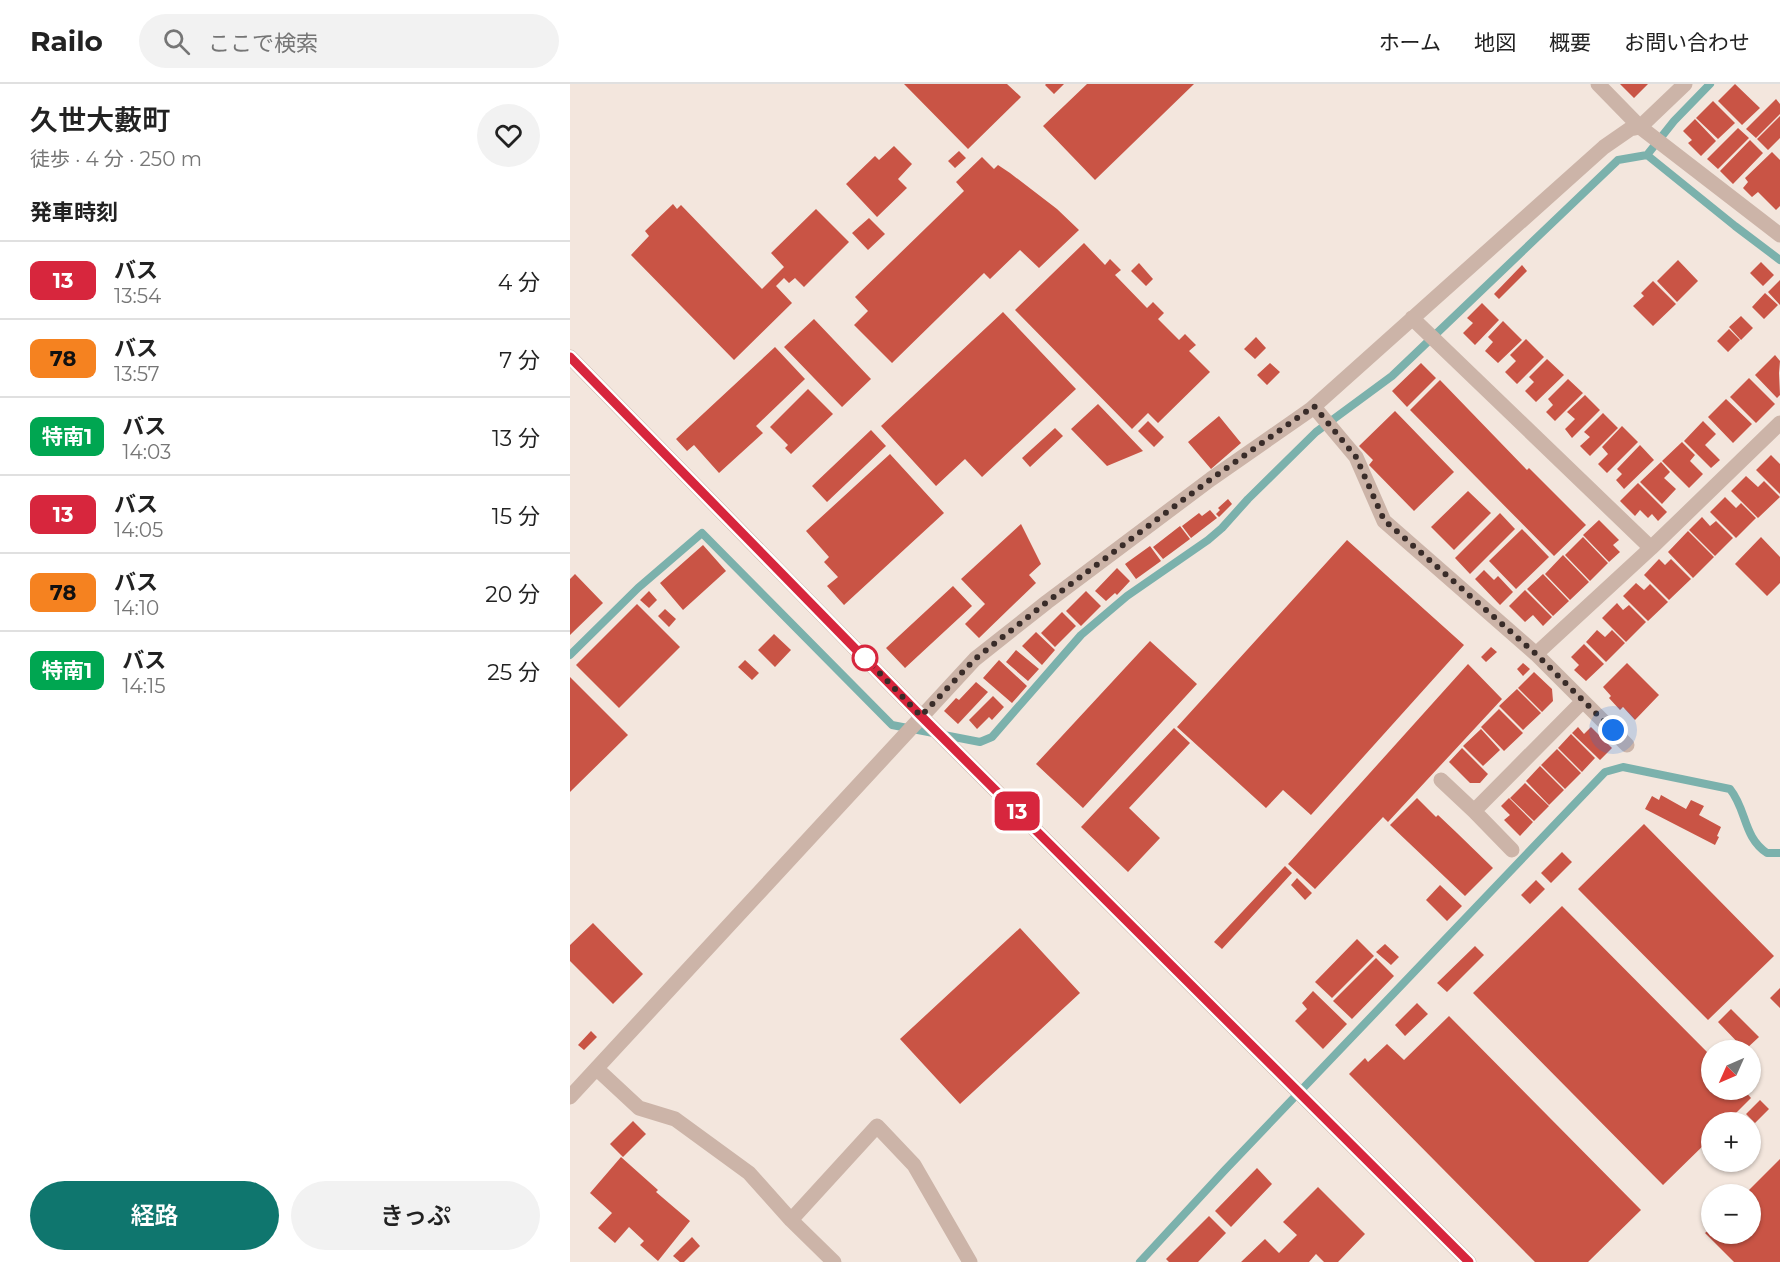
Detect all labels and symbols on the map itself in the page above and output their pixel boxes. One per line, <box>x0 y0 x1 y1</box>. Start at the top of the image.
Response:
unlabelled marker <box>852 645 878 671</box>
your location <box>1598 715 1628 745</box>
line badge: 13 <box>990 792 1044 830</box>
north arrow <box>1701 1040 1761 1100</box>

